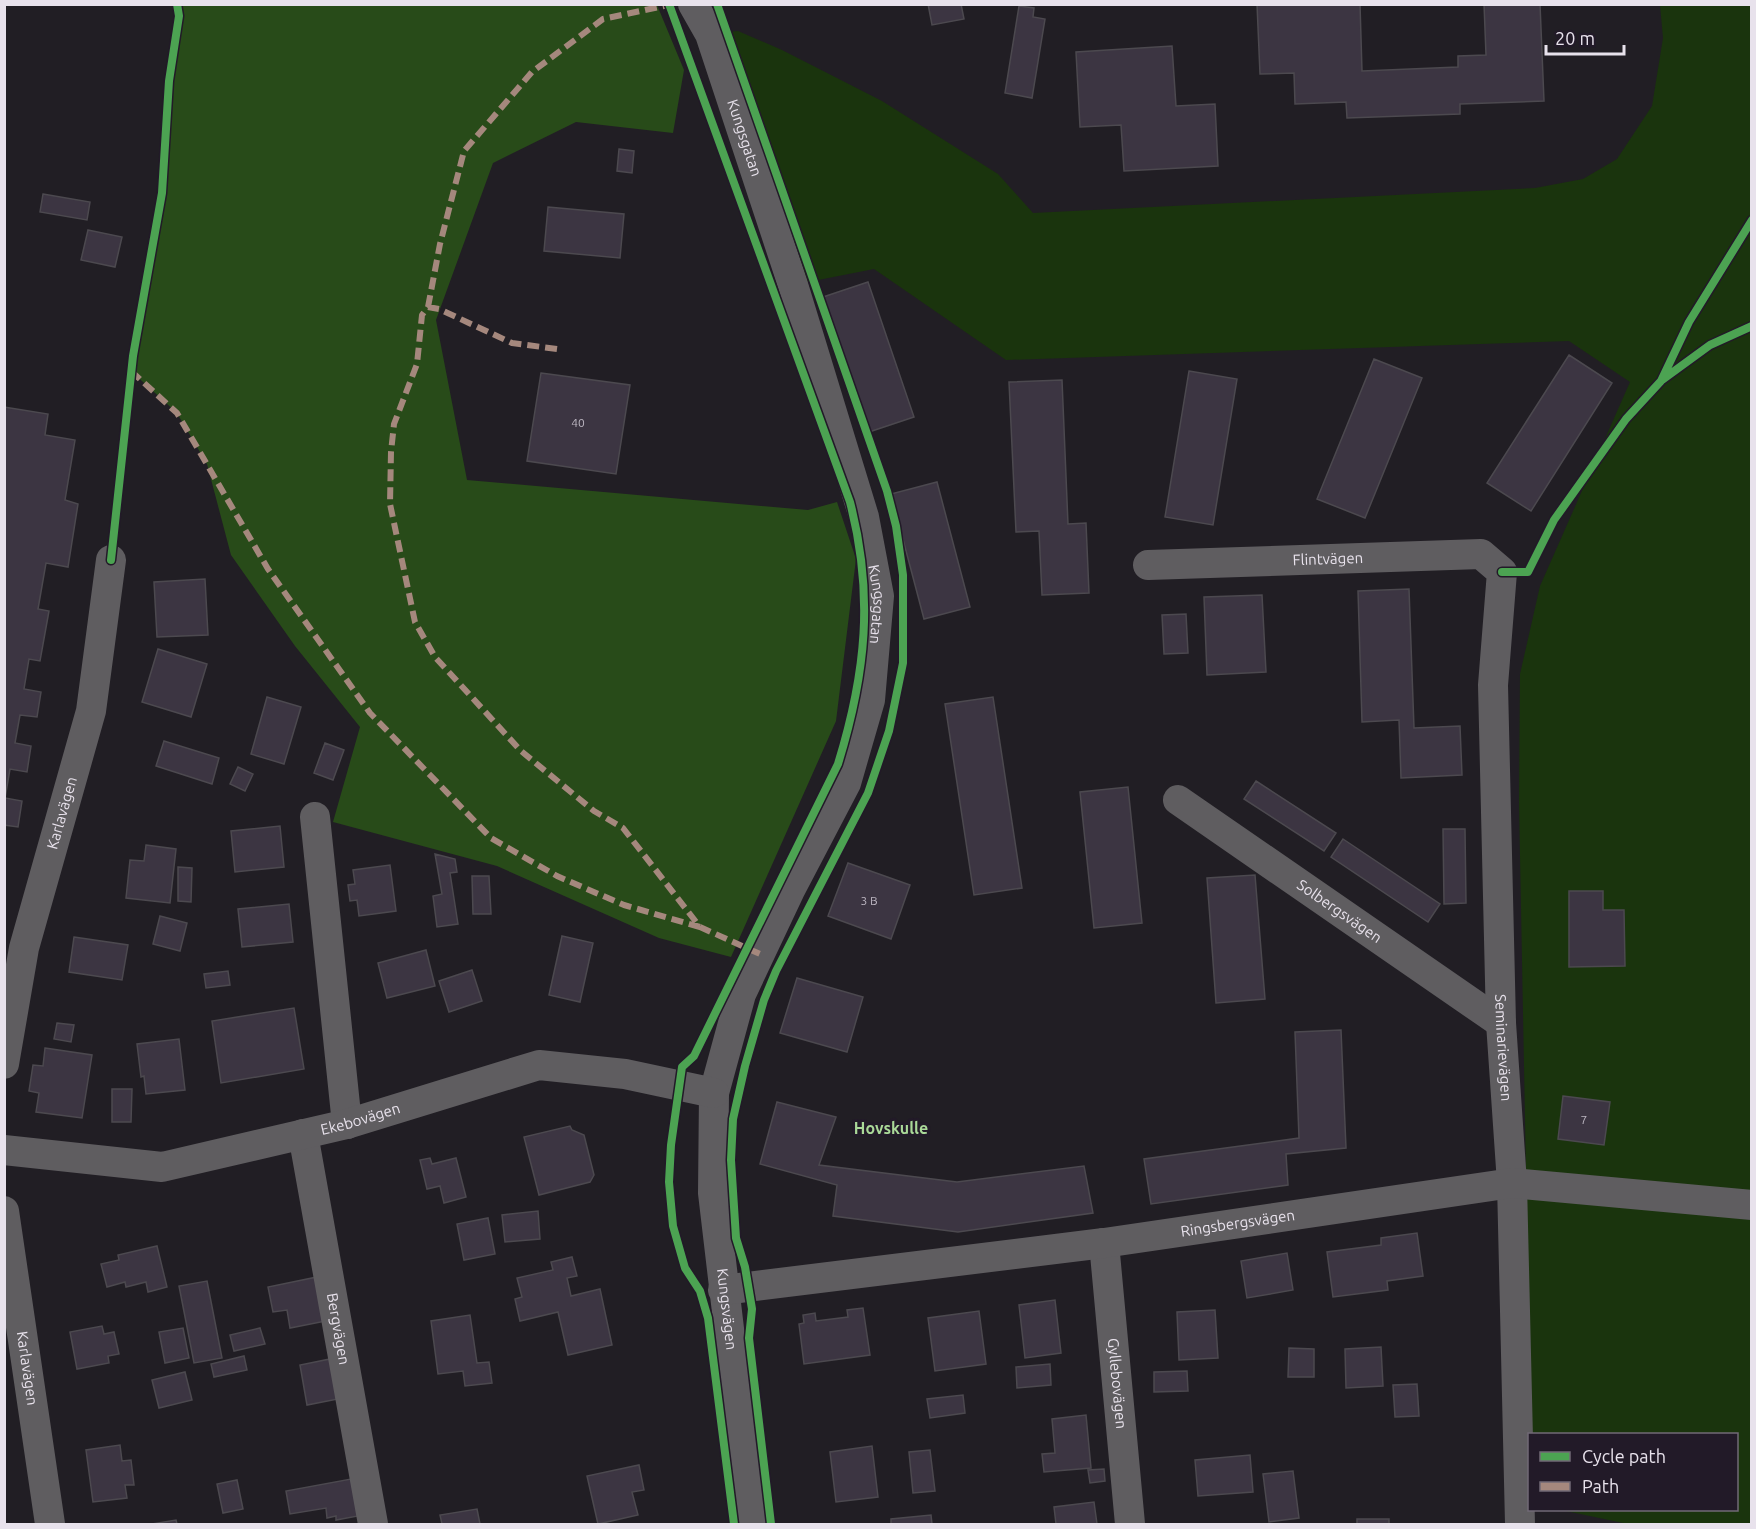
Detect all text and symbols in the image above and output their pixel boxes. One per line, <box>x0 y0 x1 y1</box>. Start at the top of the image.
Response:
scale bar <box>1546 18 1624 56</box>
text: 20 m <box>1555 28 1595 48</box>
street label: Kungsgatan <box>724 97 765 178</box>
house number: 40 <box>571 416 585 429</box>
street label: Flintvägen <box>1292 549 1363 568</box>
street label: Kungsgatan <box>865 563 888 645</box>
street label: Karlavägen <box>43 775 80 851</box>
street label: Solbergsvägen <box>1294 876 1385 946</box>
house number: 3 B <box>860 894 878 907</box>
street label: Seminarievägen <box>1492 994 1515 1102</box>
street label: Ekebovägen <box>319 1099 402 1138</box>
house number: 7 <box>1581 1113 1587 1126</box>
district label: Hovskulle <box>854 1119 928 1137</box>
street label: Ringsbergsvägen <box>1179 1206 1296 1240</box>
street label: Kungsvägen <box>714 1267 740 1351</box>
street label: Bergvägen <box>324 1292 353 1366</box>
street label: Karlavägen <box>14 1330 41 1406</box>
street label: Gyllebovägen <box>1105 1337 1130 1430</box>
legend <box>1528 1433 1738 1511</box>
text: Cycle path <box>1582 1446 1666 1466</box>
text: Path <box>1582 1476 1619 1496</box>

